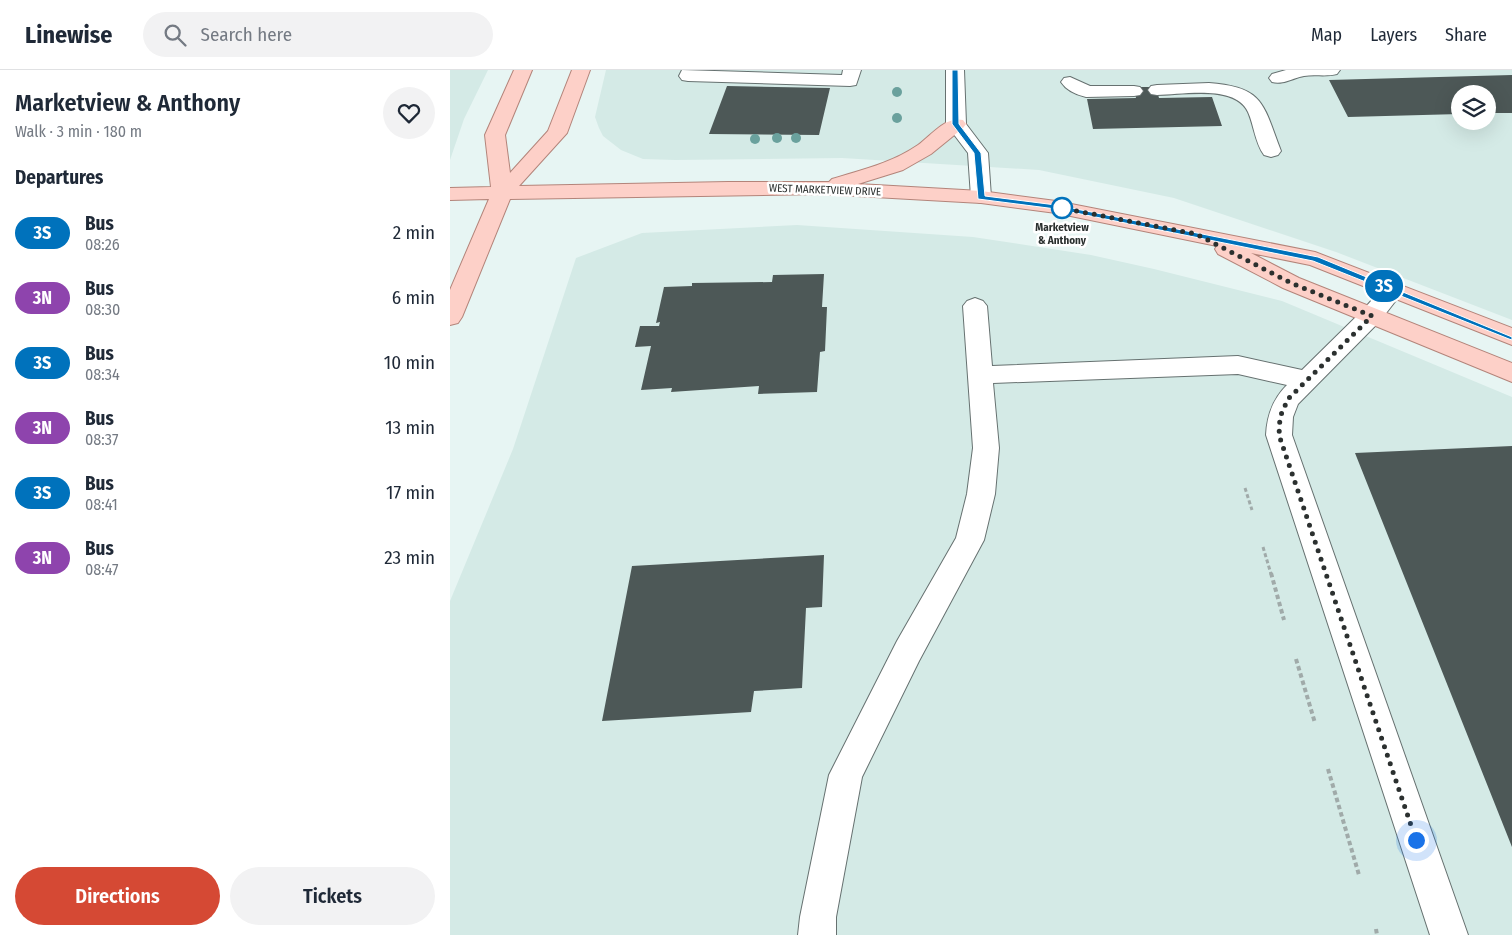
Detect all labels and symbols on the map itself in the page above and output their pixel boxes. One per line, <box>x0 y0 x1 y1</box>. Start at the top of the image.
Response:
street label: WEST MARKETVIEW DRIVE <box>769 182 881 198</box>
marker: Marketview & Anthony <box>1051 197 1073 219</box>
place label: Marketview & Anthony <box>1035 221 1089 247</box>
line badge: 3S <box>1362 270 1406 302</box>
your location <box>1404 828 1429 853</box>

